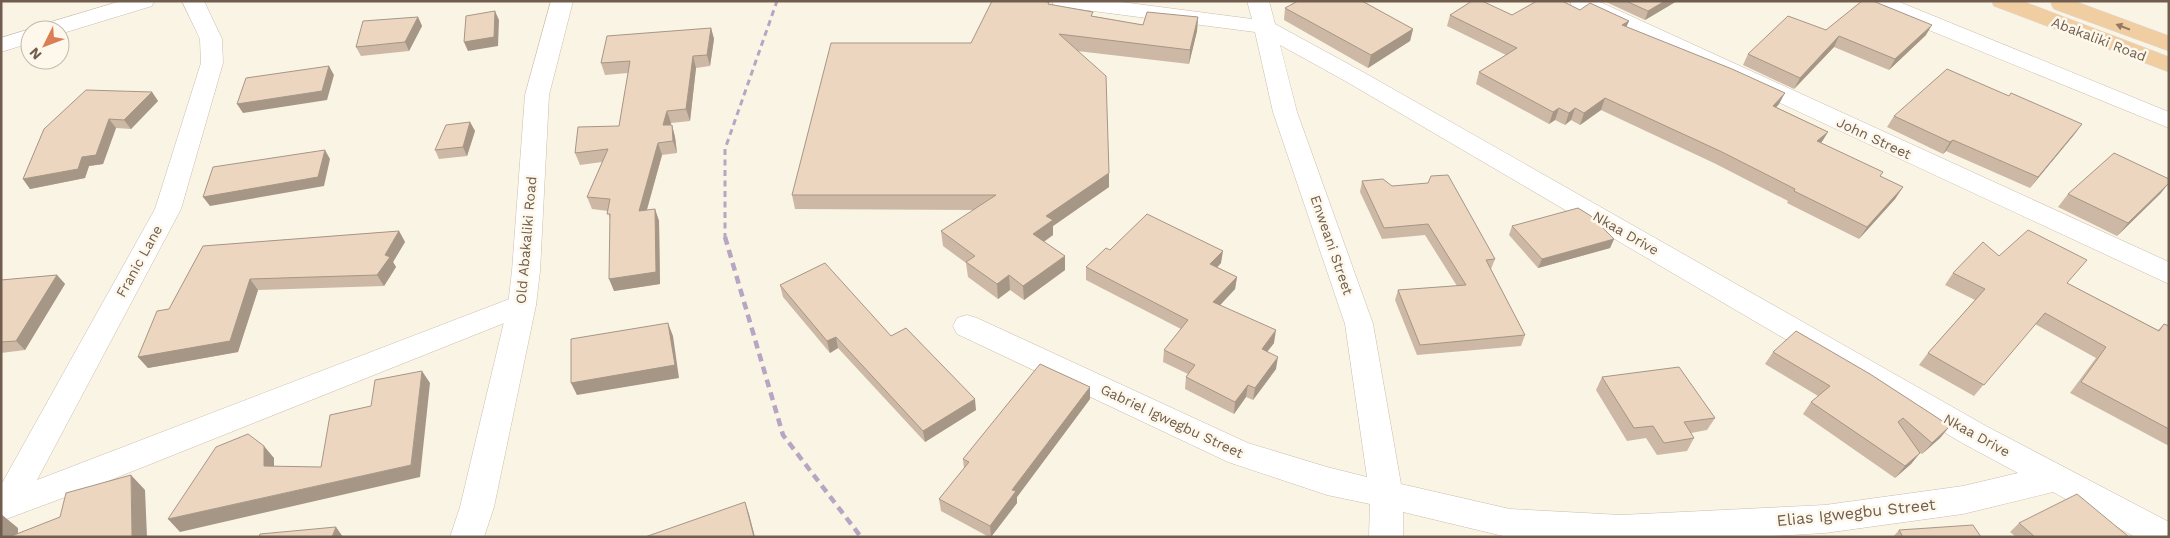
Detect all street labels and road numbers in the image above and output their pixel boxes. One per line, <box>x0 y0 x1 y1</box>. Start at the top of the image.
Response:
street label: Abakaliki Road <box>2049 14 2149 64</box>
street label: John Street <box>1834 114 1914 162</box>
street label: Old Abakaliki Road <box>512 176 540 304</box>
street label: Enweani Street <box>1307 193 1357 297</box>
street label: Nkaa Drive <box>1590 208 1662 258</box>
street label: Franic Lane <box>113 222 165 300</box>
street label: Gabriel Igwegbu Street <box>1098 381 1246 461</box>
street label: Nkaa Drive <box>1941 410 2013 460</box>
street label: Elias Igwegbu Street <box>1776 495 1937 530</box>

